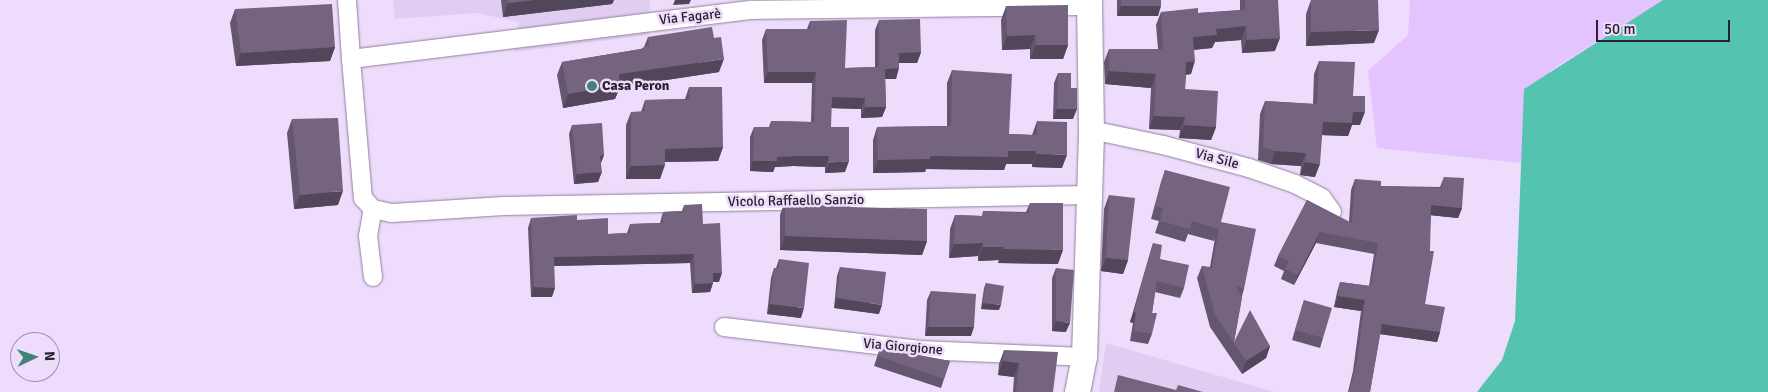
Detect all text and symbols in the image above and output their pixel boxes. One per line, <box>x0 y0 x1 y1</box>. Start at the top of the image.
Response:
street label: Via Fagarè <box>658 5 722 29</box>
scale bar <box>1598 10 1732 42</box>
text: 50 m <box>1604 20 1635 38</box>
place label: Casa Peron <box>602 78 669 94</box>
marker: Casa Peron <box>586 80 598 92</box>
street label: Via Sile <box>1193 145 1241 173</box>
street label: Vicolo Raffaello Sanzio <box>728 191 864 211</box>
north arrow <box>10 332 60 382</box>
street label: Via Giorgione <box>862 335 944 359</box>
text: N <box>41 351 58 362</box>

